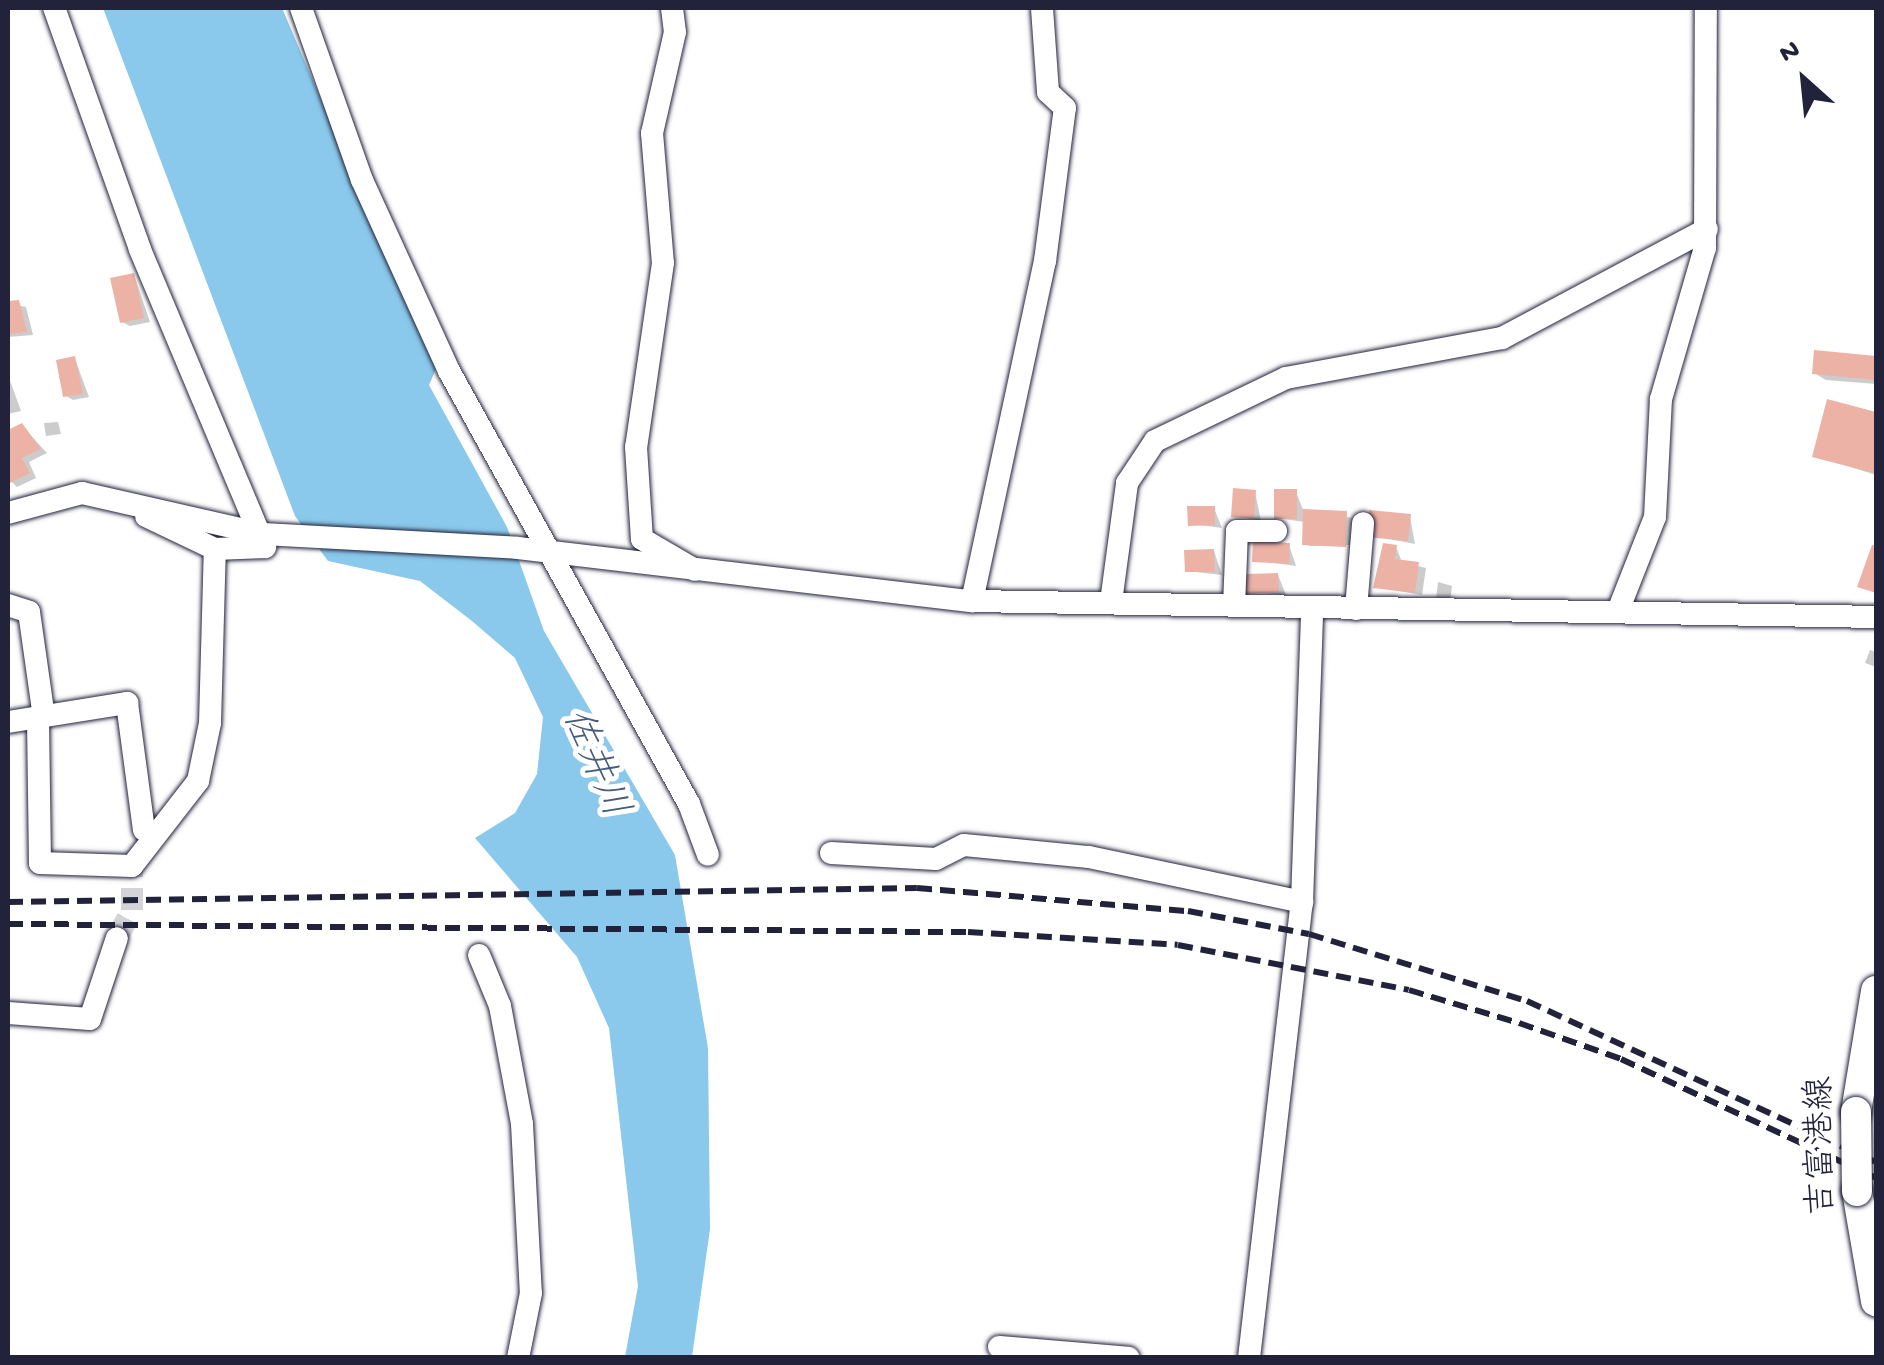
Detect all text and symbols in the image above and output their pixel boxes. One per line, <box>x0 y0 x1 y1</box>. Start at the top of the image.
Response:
north arrow <box>1754 30 1854 130</box>
text: N <box>1775 34 1806 72</box>
water label: 佐井川 <box>549 703 635 825</box>
street label: 吉富港線 <box>1802 1076 1846 1216</box>

